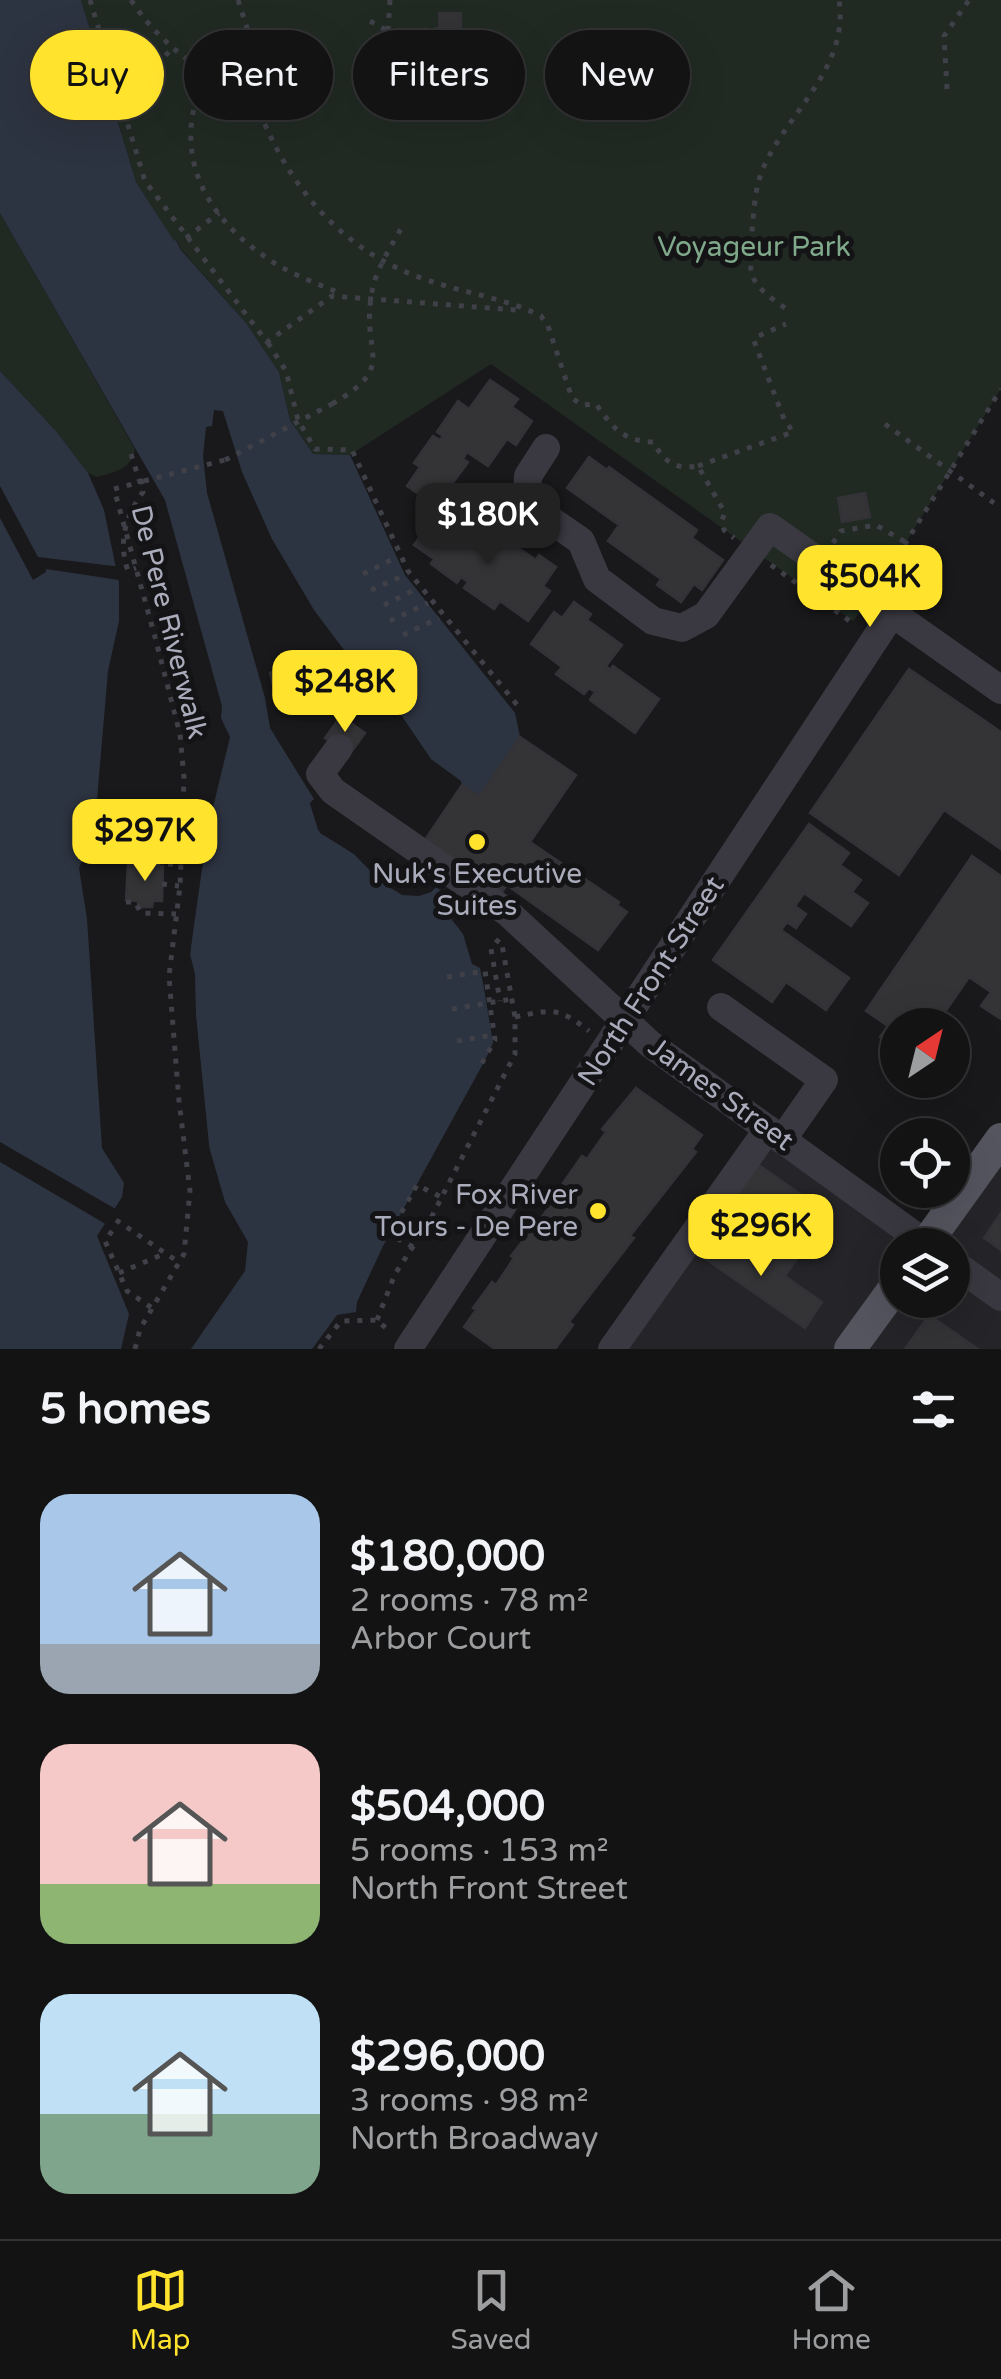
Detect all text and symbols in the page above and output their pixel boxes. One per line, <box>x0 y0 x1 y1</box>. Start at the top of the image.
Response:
chip: Buy <box>30 30 164 120</box>
chip: Rent <box>184 30 333 120</box>
chip: Filters <box>353 30 525 120</box>
chip: New <box>545 30 690 120</box>
park label: Voyageur Park <box>657 230 851 264</box>
pin: $180K <box>418 483 558 568</box>
text: $180K <box>437 496 539 534</box>
street label: De Pere Riverwalk <box>124 502 214 742</box>
pin: $504K <box>800 545 940 630</box>
text: $504K <box>819 558 921 596</box>
pin: $248K <box>275 650 415 735</box>
text: $248K <box>294 663 396 701</box>
pin: $297K <box>75 799 215 884</box>
text: $297K <box>94 812 196 850</box>
marker: Nuk's Executive Suites <box>466 831 488 853</box>
place label: Nuk's Executive Suites <box>372 857 582 923</box>
street label: North Front Street <box>571 870 732 1092</box>
north arrow <box>880 1008 970 1098</box>
map controls <box>880 1008 970 1318</box>
street label: James Street <box>642 1030 800 1158</box>
button: locate <box>880 1118 970 1208</box>
place label: Fox River Tours - De Pere <box>374 1178 578 1244</box>
pin: $296K <box>691 1194 831 1279</box>
marker: Fox River Tours - De Pere <box>587 1200 609 1222</box>
text: $296K <box>710 1207 812 1245</box>
button: layers <box>880 1228 970 1318</box>
icon: filters <box>906 1382 961 1437</box>
text: 5 homes <box>40 1384 211 1435</box>
text: $180,000 <box>350 1531 545 1582</box>
icon: home <box>120 1534 240 1654</box>
text: 2 rooms · 78 m² <box>350 1582 589 1620</box>
text: Arbor Court <box>350 1620 531 1658</box>
text: $504,000 <box>350 1781 545 1832</box>
icon: home <box>120 1784 240 1904</box>
text: 5 rooms · 153 m² <box>350 1832 609 1870</box>
text: North Front Street <box>350 1870 628 1908</box>
text: $296,000 <box>350 2031 545 2082</box>
icon: home <box>120 2034 240 2154</box>
text: 3 rooms · 98 m² <box>350 2082 589 2120</box>
text: North Broadway <box>350 2120 598 2158</box>
tab: Map <box>130 2263 191 2357</box>
tab: Saved <box>451 2263 532 2357</box>
tab: Home <box>792 2263 871 2357</box>

